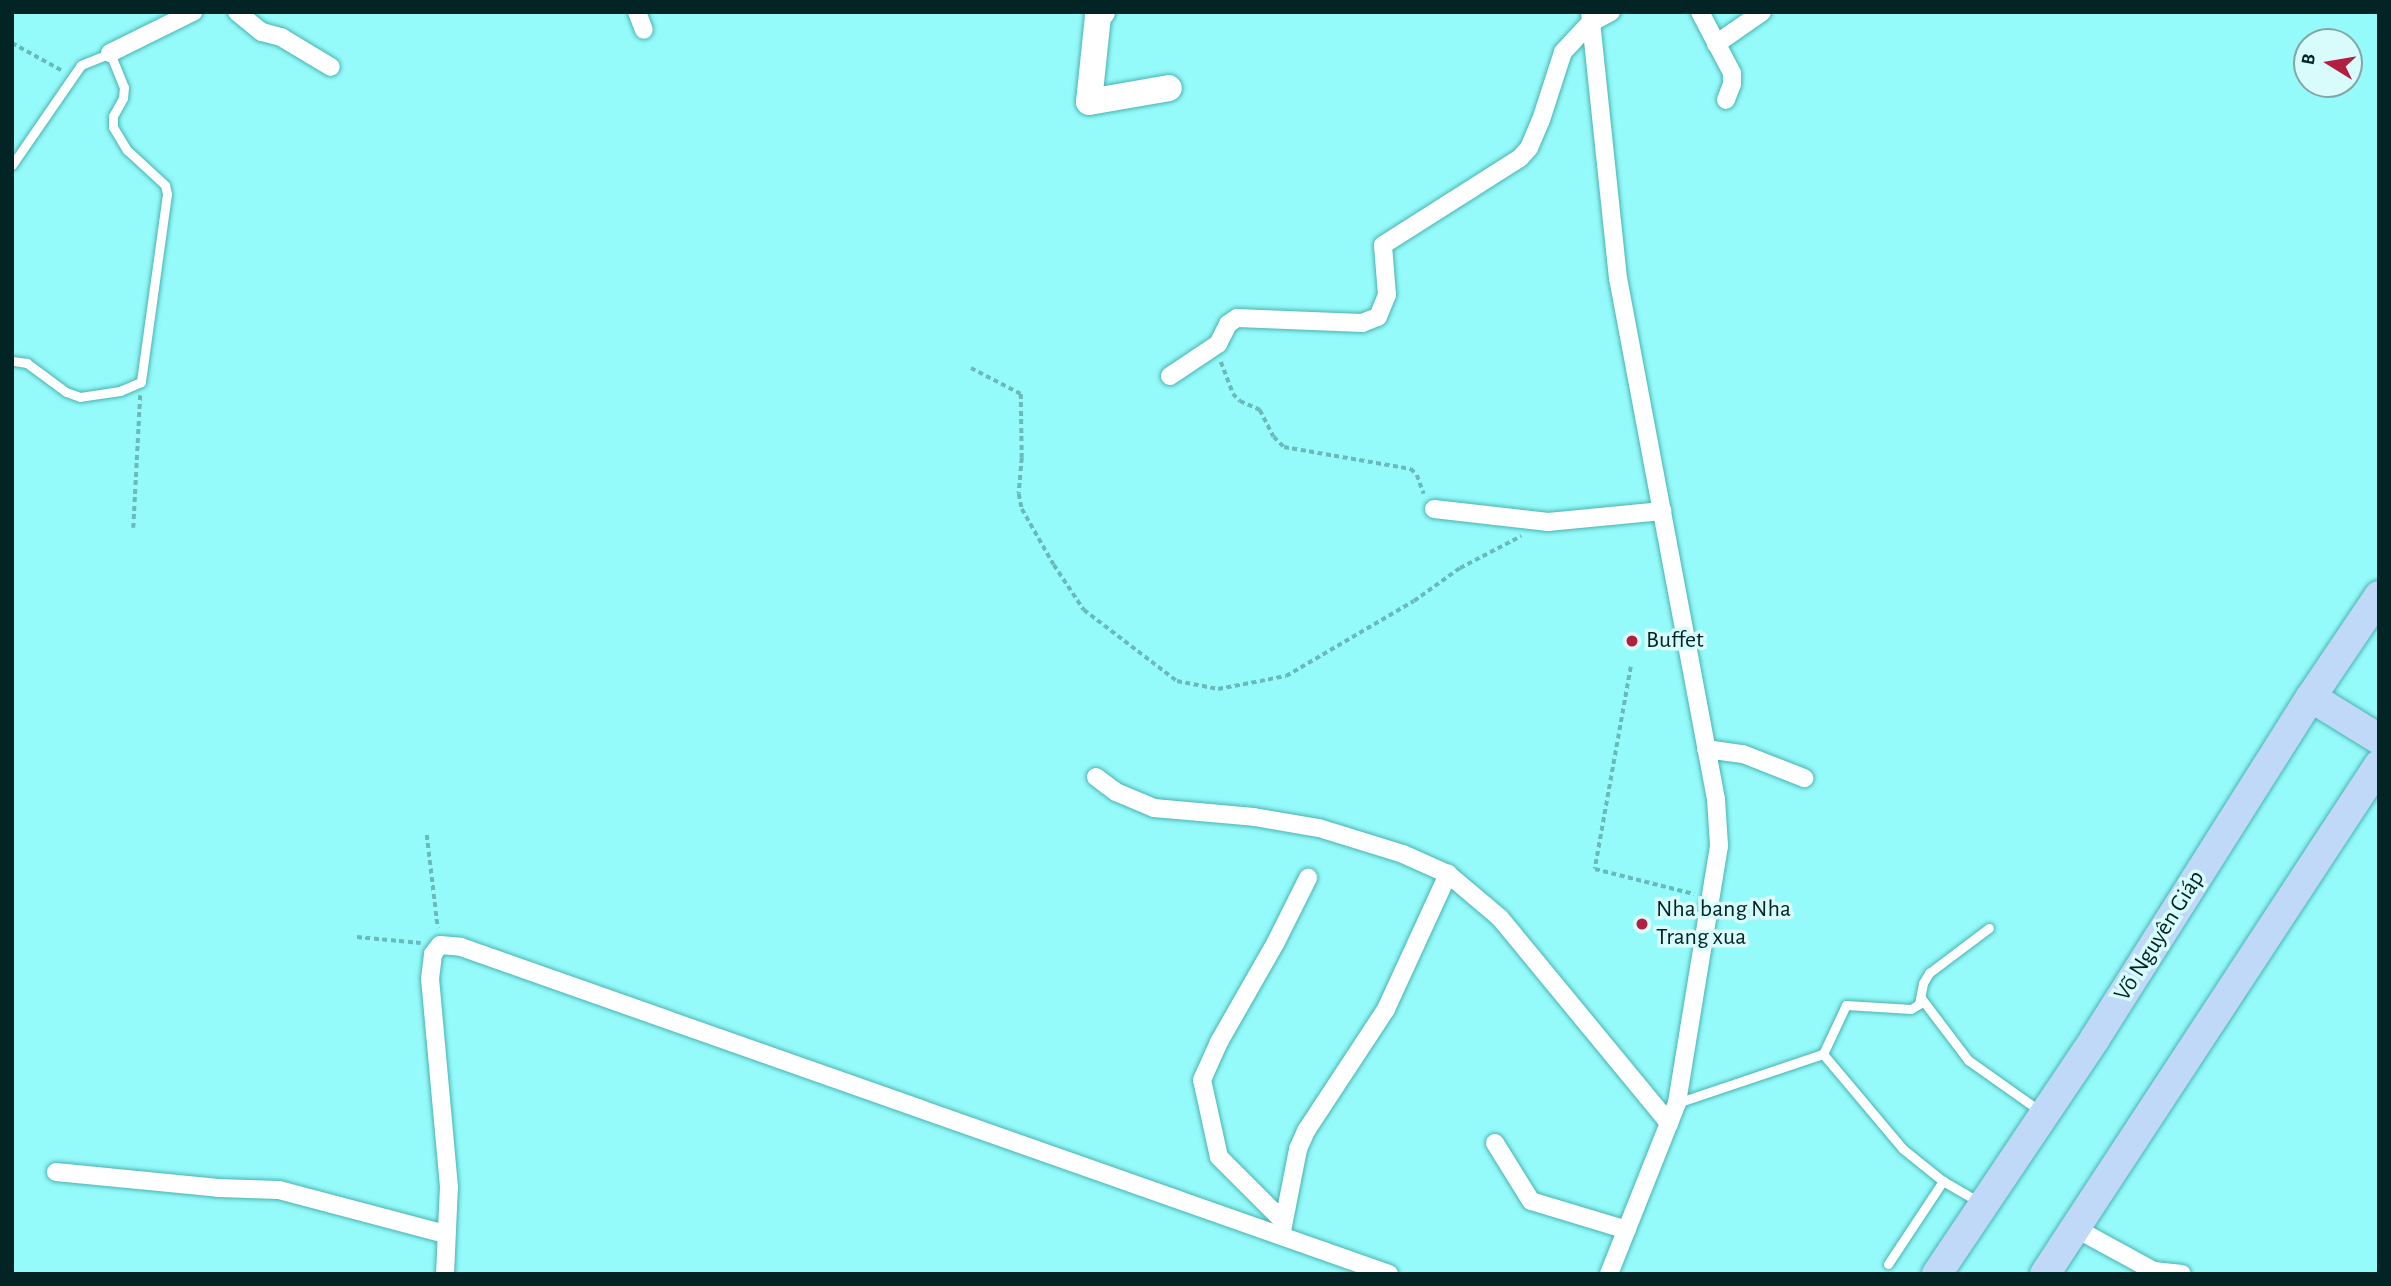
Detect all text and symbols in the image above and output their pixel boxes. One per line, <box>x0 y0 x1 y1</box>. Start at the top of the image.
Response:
north arrow <box>2293 28 2363 98</box>
text: B <box>2298 52 2319 67</box>
place label: Buffet <box>1646 627 1704 655</box>
marker: Buffet <box>1624 633 1640 649</box>
street label: Võ Nguyên Giáp <box>2108 865 2212 1007</box>
place label: Nha bang Nha Trang xua <box>1656 896 1791 952</box>
marker: Nha bang Nha Trang xua <box>1634 916 1650 932</box>

